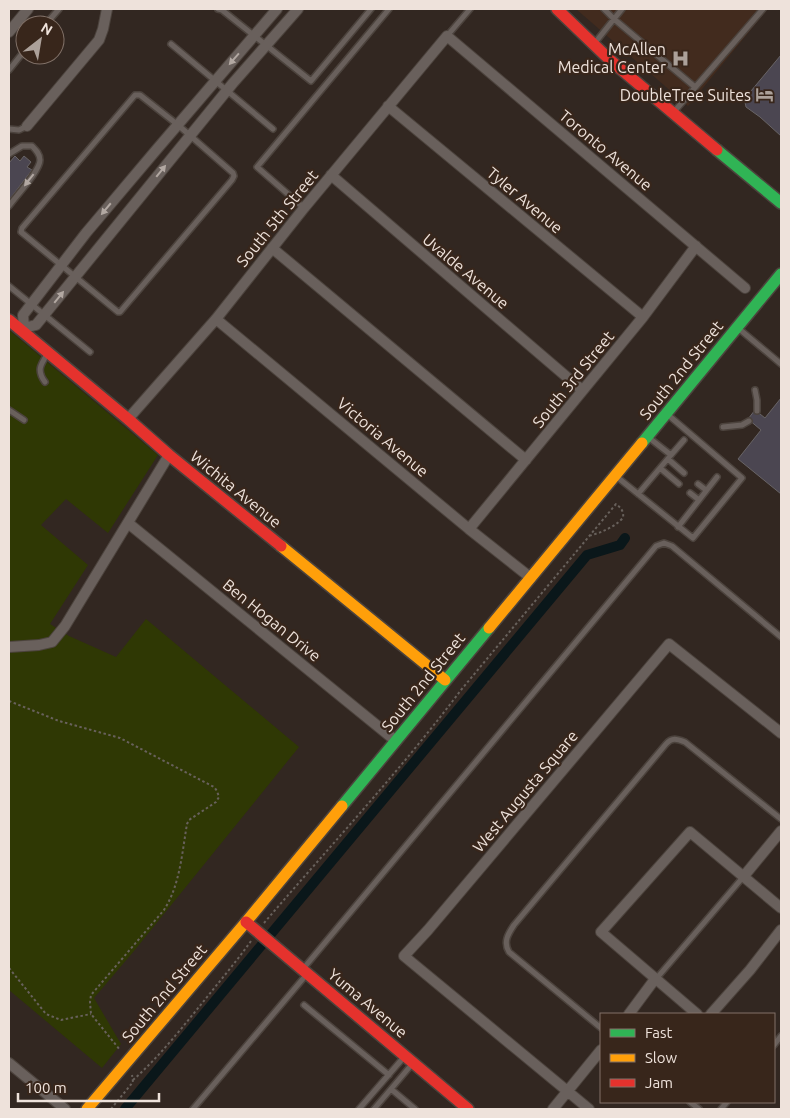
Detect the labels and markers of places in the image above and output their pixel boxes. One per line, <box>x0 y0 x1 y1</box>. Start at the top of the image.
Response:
place label: McAllen Medical Center <box>558 40 666 76</box>
hospital icon: McAllen Medical Center <box>670 48 690 68</box>
hotel icon: DoubleTree Suites <box>755 85 775 105</box>
place label: DoubleTree Suites <box>620 86 751 104</box>

